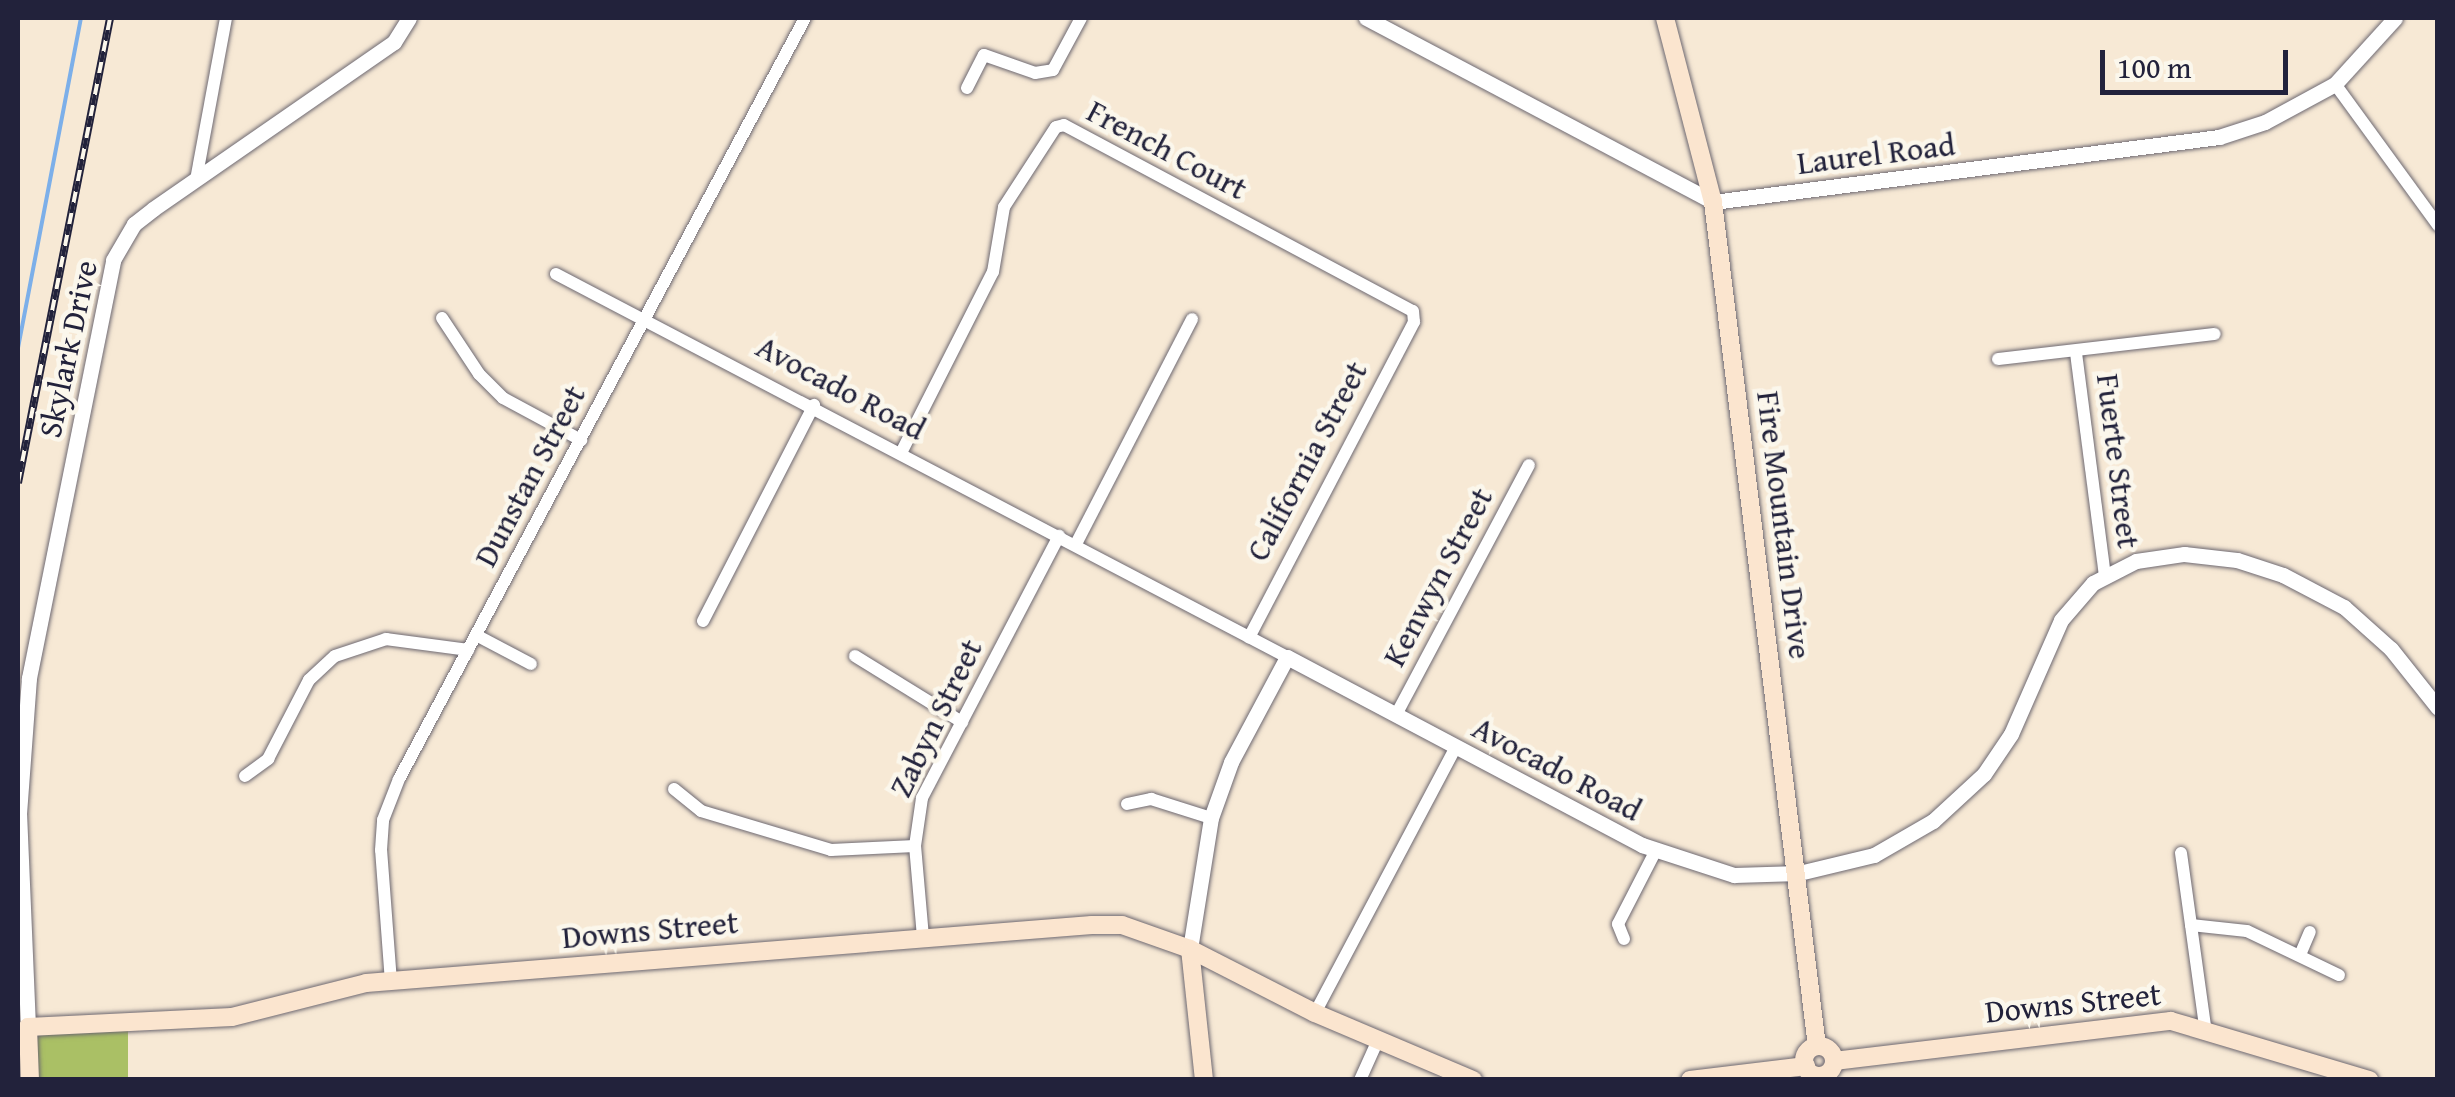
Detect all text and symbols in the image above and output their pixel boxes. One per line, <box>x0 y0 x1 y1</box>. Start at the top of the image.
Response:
scale bar <box>2105 30 2292 92</box>
text: 100 m <box>2117 45 2191 89</box>
street label: French Court <box>1080 92 1254 208</box>
street label: Laurel Road <box>1795 125 1957 183</box>
street label: Skylark Drive <box>30 257 106 441</box>
street label: Avocado Road <box>750 327 932 449</box>
street label: California Street <box>1238 355 1376 567</box>
street label: Fuerte Street <box>2088 372 2148 550</box>
street label: Dunstan Street <box>466 379 594 573</box>
street label: Fire Mountain Drive <box>1749 389 1819 661</box>
street label: Kenwyn Street <box>1375 481 1501 673</box>
street label: Zabyn Street <box>881 633 991 803</box>
street label: Avocado Road <box>1466 708 1648 830</box>
street label: Downs Street <box>560 903 740 957</box>
street label: Downs Street <box>1983 975 2163 1031</box>

